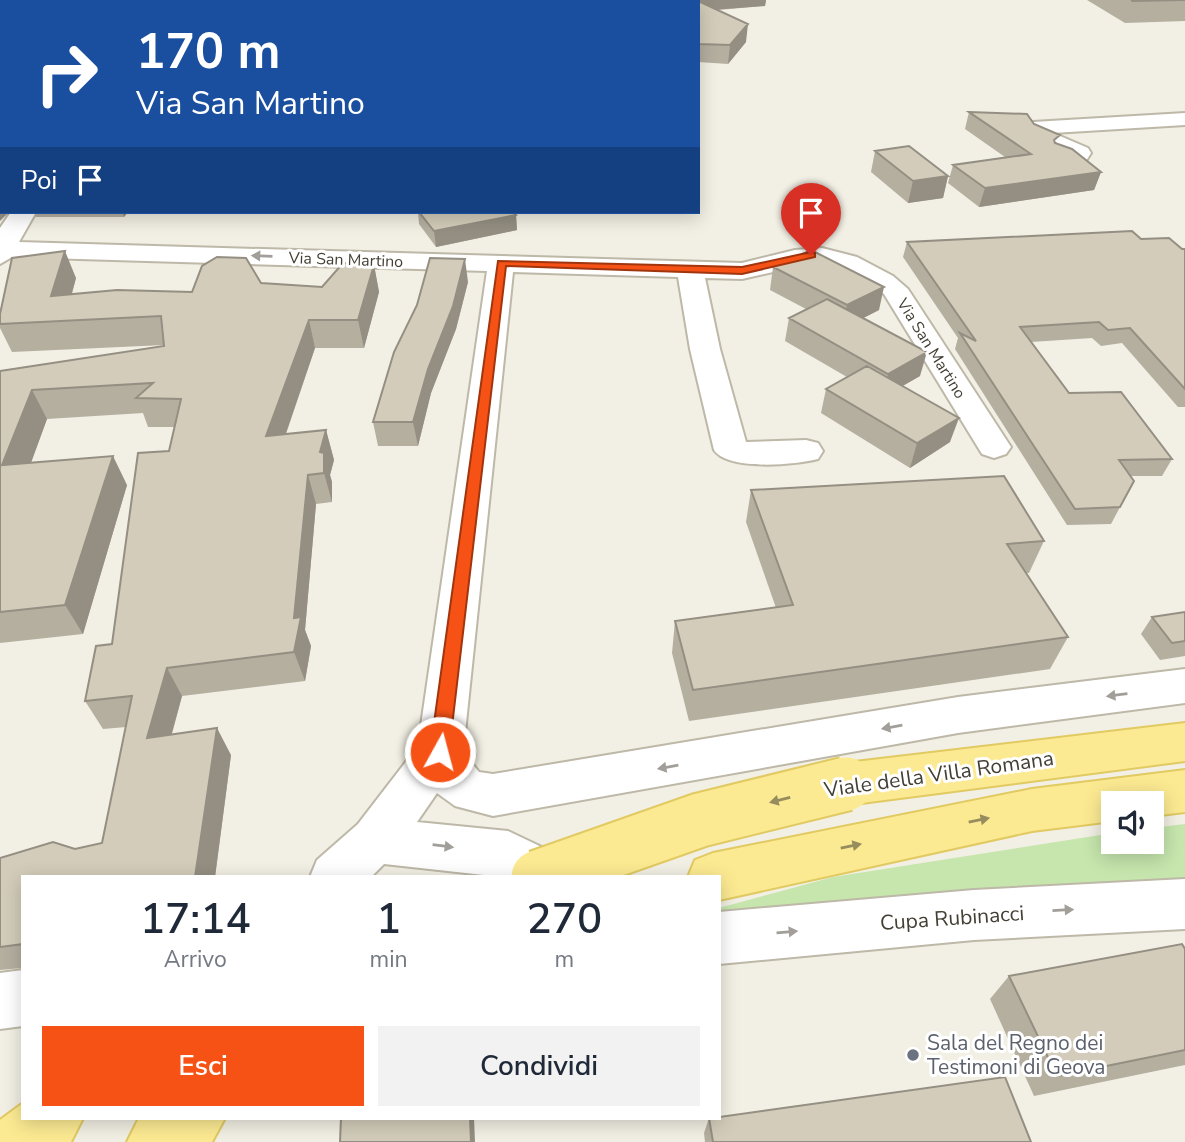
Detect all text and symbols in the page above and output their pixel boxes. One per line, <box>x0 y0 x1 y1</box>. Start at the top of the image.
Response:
text: 170 m <box>136 18 280 85</box>
icon: right <box>21 28 112 119</box>
text: Via San Martino <box>136 82 365 125</box>
icon: arrive <box>71 161 109 199</box>
text: Poi <box>21 163 57 198</box>
pin <box>781 183 841 255</box>
icon: arrive <box>792 194 830 232</box>
street label: Via San Martino <box>287 247 404 273</box>
one-way arrow <box>250 250 272 262</box>
street label: Via San Martino <box>891 293 971 403</box>
one-way arrow <box>1106 689 1128 700</box>
position arrow <box>403 715 477 789</box>
one-way arrow <box>881 722 903 733</box>
street label: Viale della Villa Romana <box>821 744 1056 804</box>
one-way arrow <box>657 762 679 773</box>
map controls <box>1101 791 1164 854</box>
button: sound <box>1101 791 1164 854</box>
one-way arrow <box>769 795 791 806</box>
one-way arrow <box>968 814 990 825</box>
one-way arrow <box>840 840 862 851</box>
one-way arrow <box>432 841 454 852</box>
text: 17:14 <box>140 891 251 948</box>
text: 1 <box>376 891 401 948</box>
text: 270 <box>526 891 602 948</box>
street label: Cupa Rubinacci <box>879 899 1025 937</box>
one-way arrow <box>1052 905 1074 916</box>
one-way arrow <box>776 926 798 937</box>
text: Arrivo <box>164 944 227 975</box>
text: min <box>370 944 408 975</box>
text: m <box>554 944 574 975</box>
button: Esci <box>42 1026 364 1106</box>
button: Condividi <box>378 1026 700 1106</box>
place label: Sala del Regno dei Testimoni di Geova <box>927 1029 1105 1081</box>
marker: Sala del Regno dei Testimoni di Geova <box>905 1047 921 1063</box>

